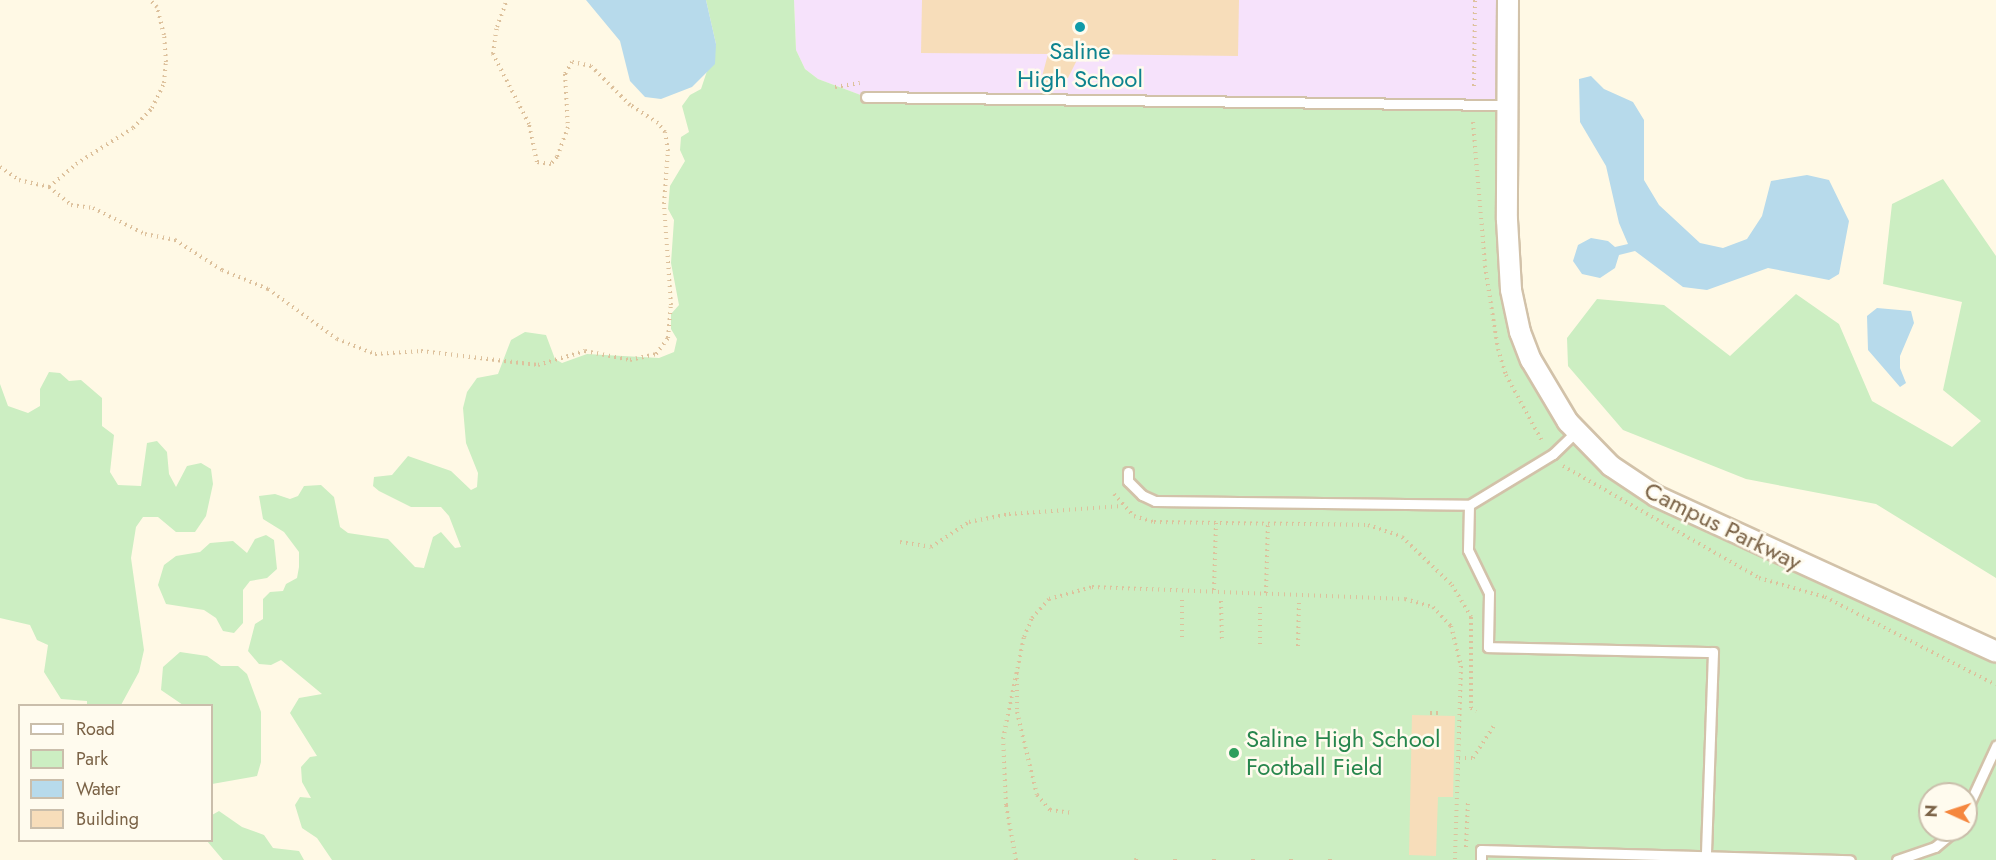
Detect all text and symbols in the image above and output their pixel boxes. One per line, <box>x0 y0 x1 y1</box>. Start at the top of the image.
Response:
marker: Saline High School <box>1073 20 1087 34</box>
place label: Saline High School <box>1017 37 1143 93</box>
street label: Campus Parkway <box>1640 476 1806 576</box>
legend <box>18 704 213 842</box>
text: Road <box>76 716 115 742</box>
place label: Saline High School Football Field <box>1246 725 1440 781</box>
text: Park <box>76 746 108 772</box>
marker: Saline High School Football Field <box>1227 746 1241 760</box>
text: Water <box>76 776 120 802</box>
north arrow <box>1918 782 1978 842</box>
text: N <box>1920 804 1943 818</box>
text: Building <box>76 806 139 832</box>

